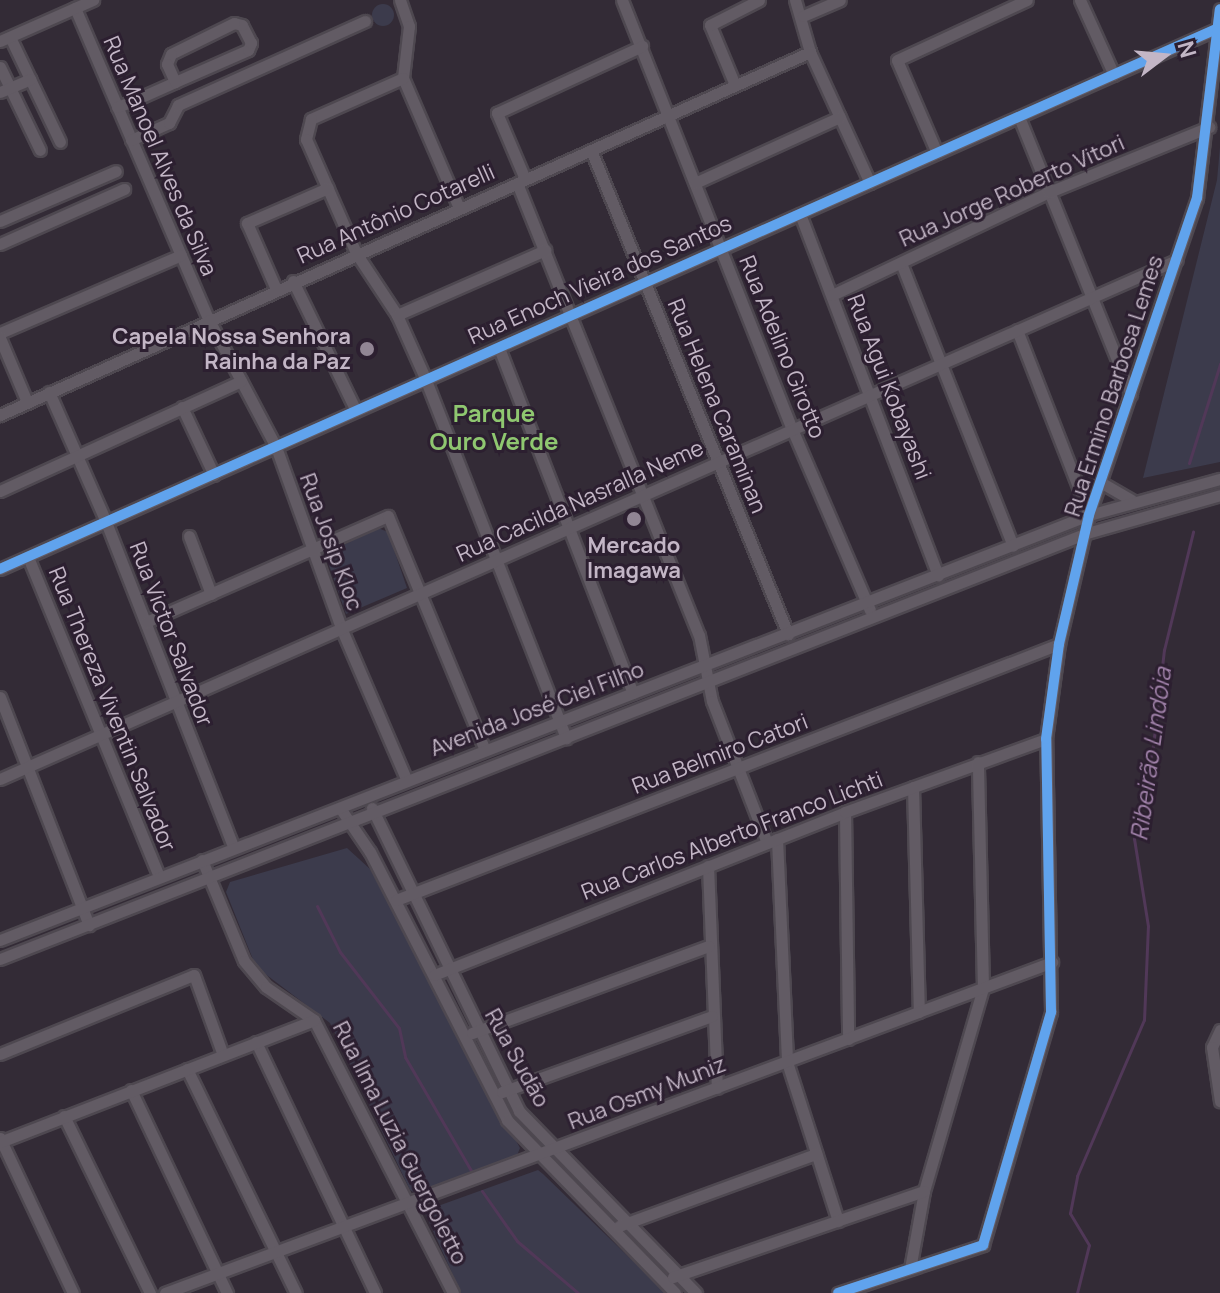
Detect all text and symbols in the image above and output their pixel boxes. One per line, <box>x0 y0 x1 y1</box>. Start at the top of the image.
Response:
north arrow <box>1124 16 1204 96</box>
street label: Rua Manoel Alves da Silva <box>98 32 222 280</box>
text: N <box>1170 38 1204 61</box>
street label: Rua Jorge Roberto Vitori <box>895 129 1129 253</box>
street label: Rua Antônio Cotarelli <box>293 159 499 269</box>
street label: Rua Enoch Vieira dos Santos <box>464 210 736 350</box>
street label: Rua Adelino Girotto <box>733 252 831 442</box>
street label: Rua Ermino Barbosa Lemes <box>1059 252 1169 520</box>
street label: Rua Agui Kobayashi <box>842 291 936 483</box>
street label: Rua Helena Caraminan <box>662 295 772 517</box>
place label: Capela Nossa Senhora Rainha da Paz <box>112 323 351 374</box>
marker: Capela Nossa Senhora Rainha da Paz <box>358 340 376 358</box>
district label: Parque Ouro Verde <box>430 399 558 455</box>
street label: Rua Cacilda Nasralla Neme <box>452 434 708 568</box>
street label: Rua Josip Kloc <box>294 470 368 614</box>
marker: Mercado Imagawa <box>625 510 643 528</box>
place label: Mercado Imagawa <box>587 532 681 584</box>
street label: Rua Victor Salvador <box>124 538 218 730</box>
street label: Rua Thereza Viventin Salvador <box>43 563 181 855</box>
street label: Avenida José Ciel Filho <box>426 656 648 762</box>
water label: Ribeirão Lindóia <box>1124 666 1176 842</box>
street label: Rua Belmiro Catori <box>628 708 812 800</box>
street label: Rua Carlos Alberto Franco Lichti <box>578 766 886 906</box>
street label: Rua Sudão <box>479 1004 555 1112</box>
street label: Rua Ilma Luzia Guergoletto <box>327 1017 473 1269</box>
street label: Rua Osmy Muniz <box>564 1051 730 1135</box>

